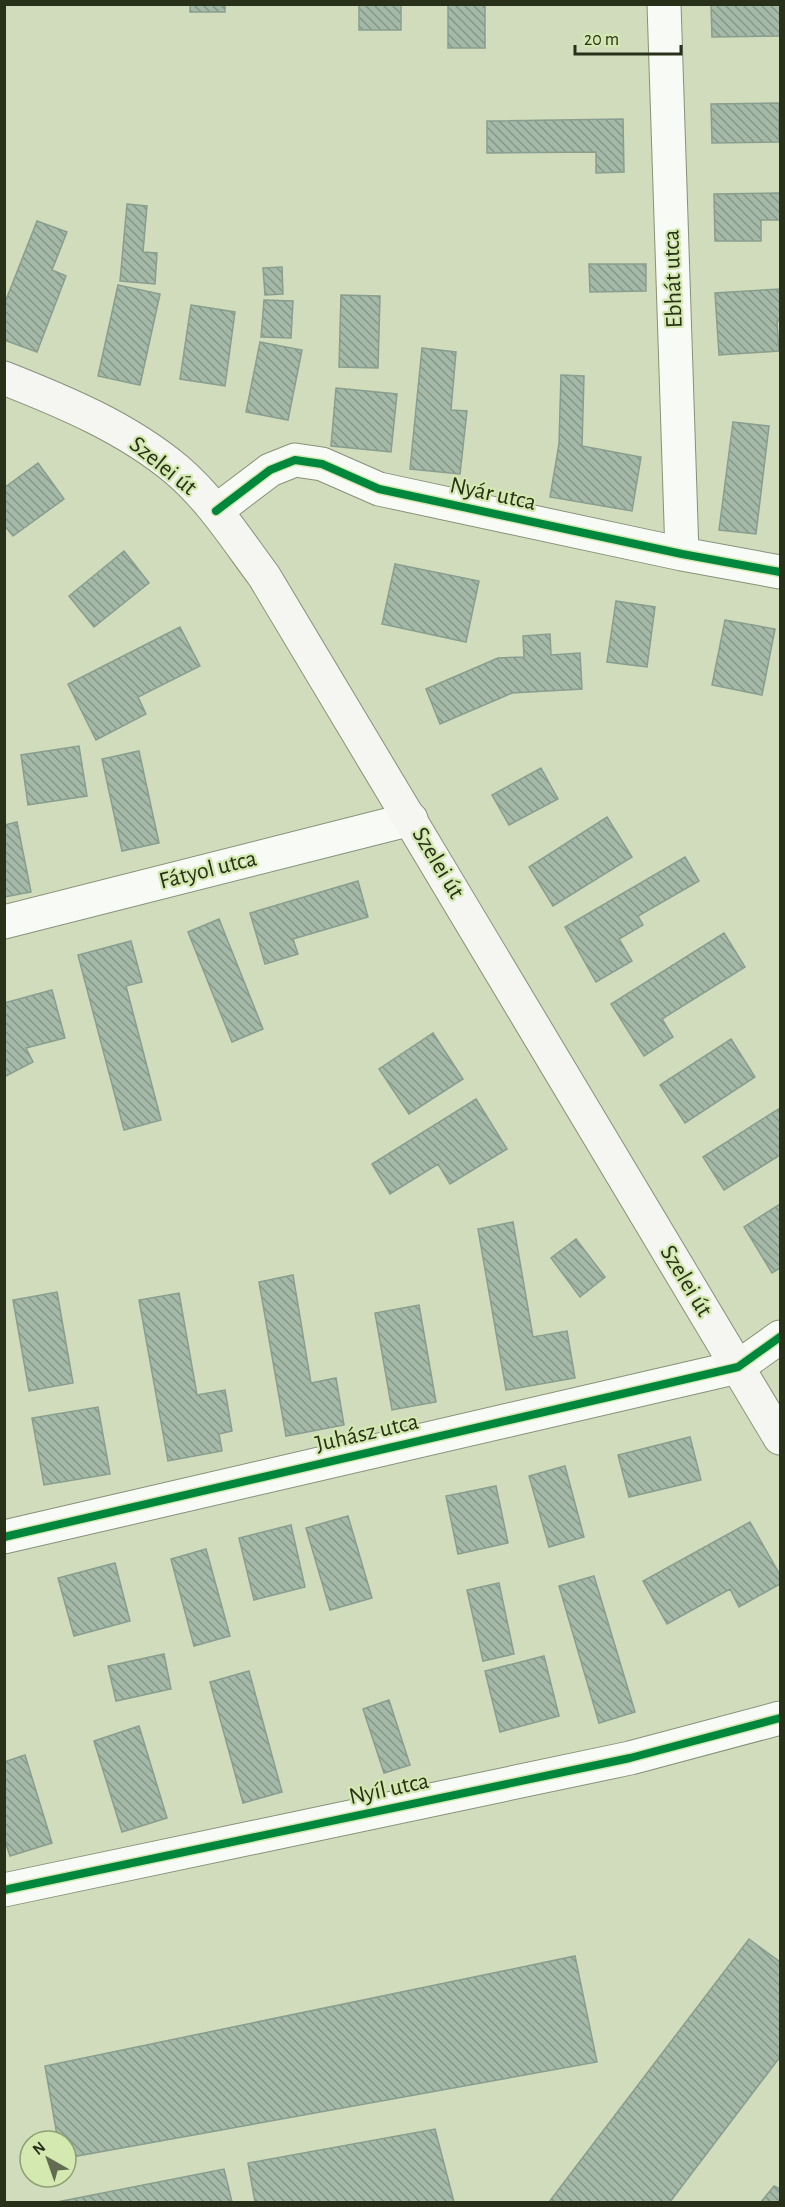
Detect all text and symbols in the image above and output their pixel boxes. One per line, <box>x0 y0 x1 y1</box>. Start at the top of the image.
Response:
scale bar <box>575 18 682 56</box>
text: 20 m <box>584 31 619 49</box>
street label: Ebhát utca <box>659 229 687 329</box>
street label: Szelei út <box>125 432 201 500</box>
street label: Nyár utca <box>448 473 538 515</box>
street label: Szelei út <box>407 823 469 903</box>
street label: Fátyol utca <box>157 846 259 894</box>
street label: Szelei út <box>655 1241 717 1321</box>
street label: Juhász utca <box>313 1409 421 1457</box>
street label: Nyíl utca <box>347 1769 431 1809</box>
north arrow <box>18 2129 78 2189</box>
text: N <box>30 2139 48 2158</box>

